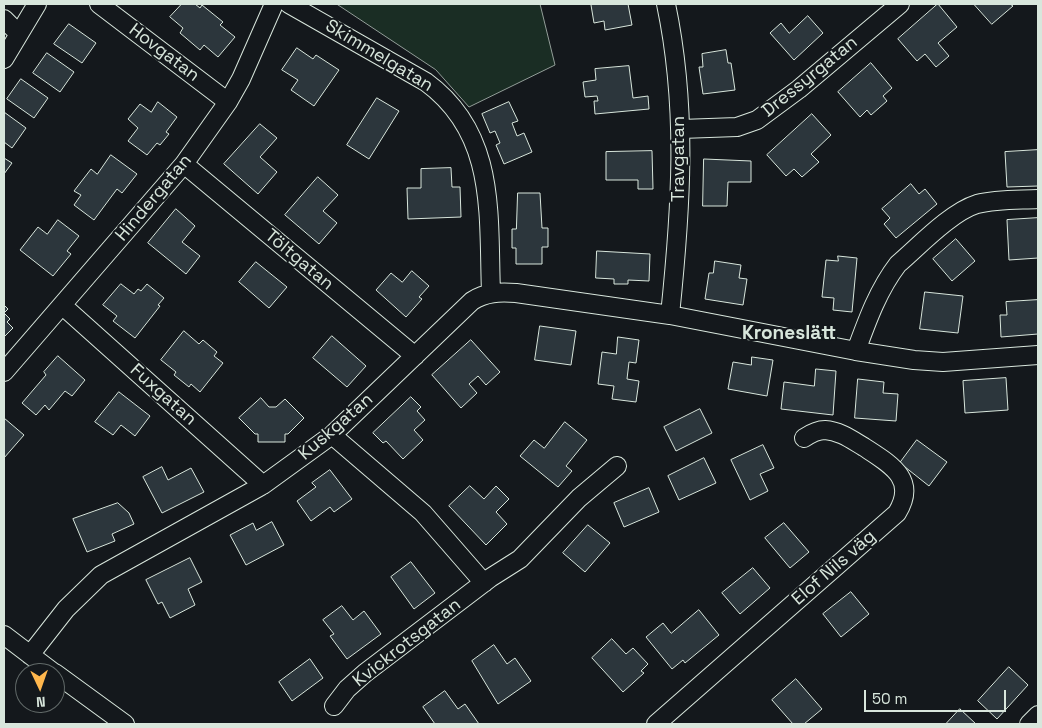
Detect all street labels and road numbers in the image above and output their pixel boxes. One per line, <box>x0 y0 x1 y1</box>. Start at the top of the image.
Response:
street label: Skimmelgatan <box>321 15 437 97</box>
street label: Hovgatan <box>124 19 204 87</box>
street label: Dressyrgatan <box>758 32 862 122</box>
street label: Travgatan <box>668 116 690 202</box>
street label: Hindergatan <box>111 150 197 246</box>
street label: Töltgatan <box>260 225 338 295</box>
street label: Fuxgatan <box>125 360 201 430</box>
street label: Kuskgatan <box>294 389 378 465</box>
street label: Elof Nils väg <box>788 526 880 610</box>
street label: Kvickrotsgatan <box>349 594 465 692</box>

